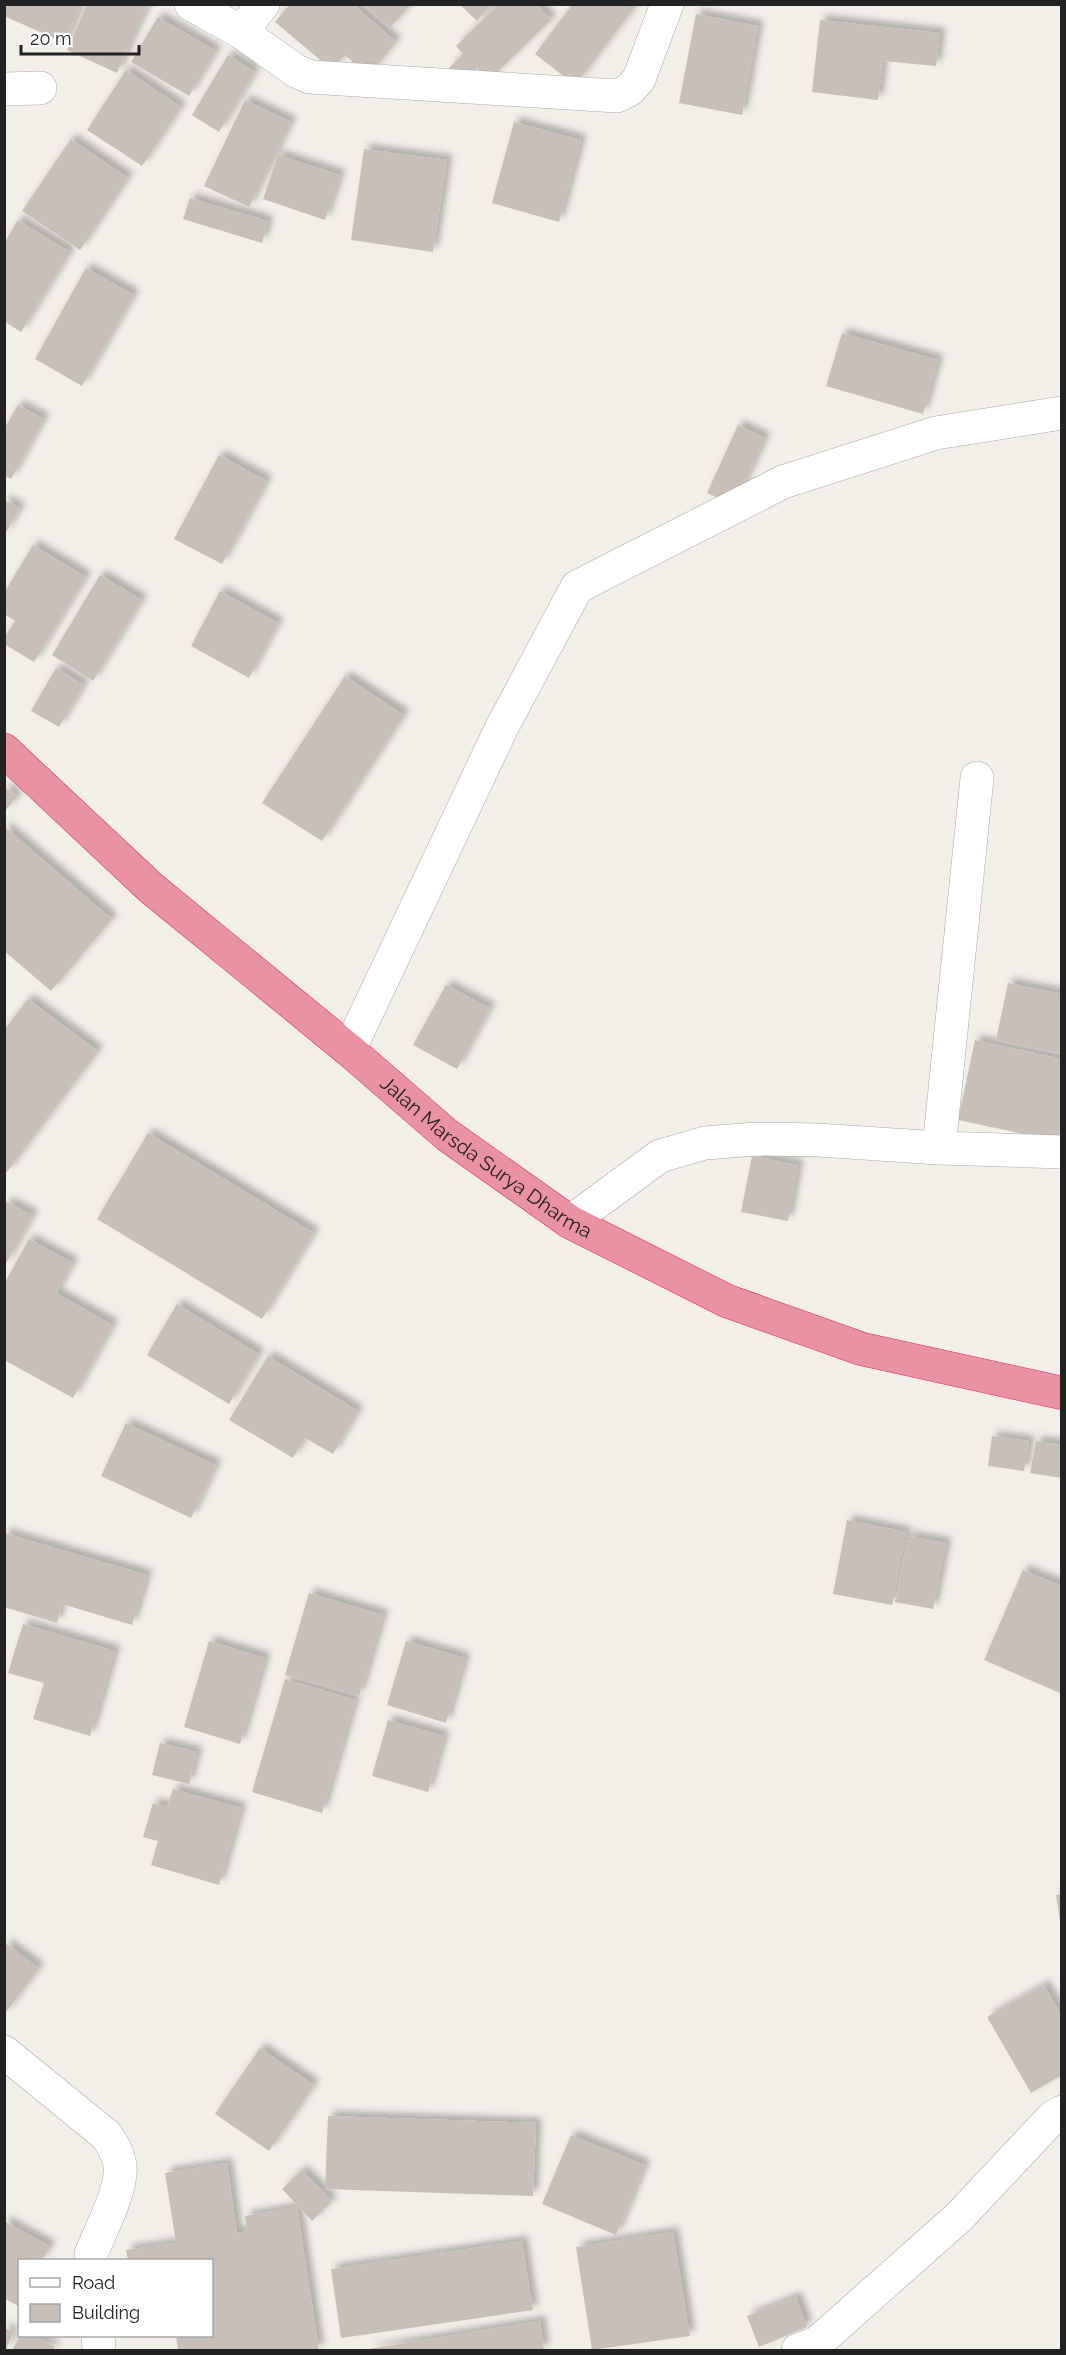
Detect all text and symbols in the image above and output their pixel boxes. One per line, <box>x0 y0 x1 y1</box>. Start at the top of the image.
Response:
scale bar <box>21 18 140 56</box>
text: 20 m <box>30 28 72 49</box>
street label: Jalan Marsda Surya Dharma <box>376 1071 596 1243</box>
legend <box>18 2259 213 2337</box>
text: Road <box>72 2272 115 2293</box>
text: Building <box>72 2302 140 2323</box>

